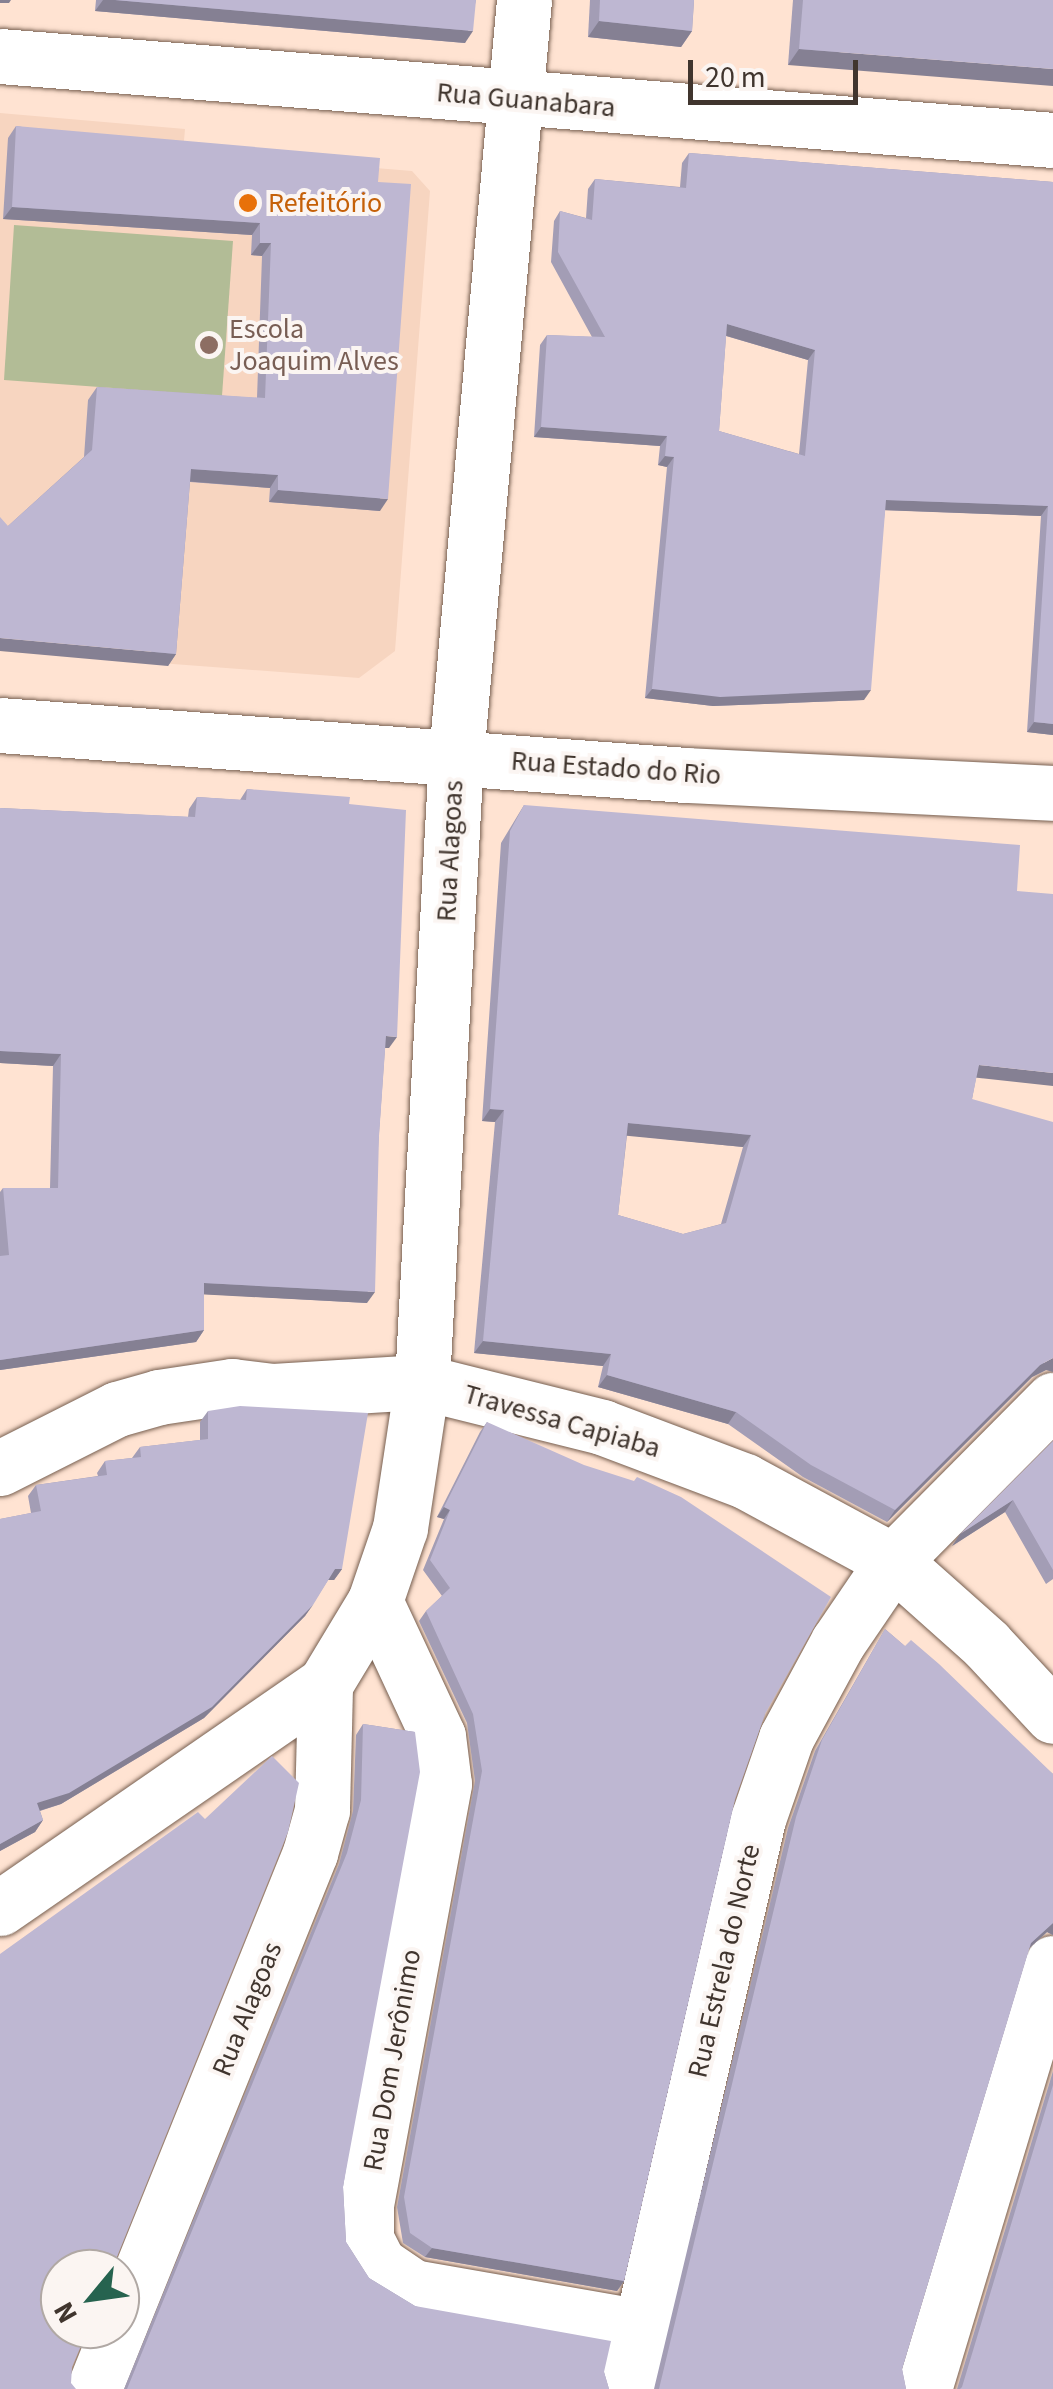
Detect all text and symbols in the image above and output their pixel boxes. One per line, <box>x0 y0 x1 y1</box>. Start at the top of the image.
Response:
scale bar <box>693 40 863 102</box>
text: 20 m <box>705 56 766 99</box>
street label: Rua Guanabara <box>435 75 617 125</box>
place label: Refeitório <box>268 186 382 220</box>
marker: Refeitório <box>237 192 259 214</box>
place label: Escola Joaquim Alves <box>229 312 399 378</box>
marker: Escola Joaquim Alves <box>198 334 220 356</box>
street label: Rua Estado do Rio <box>510 744 722 792</box>
street label: Rua Alagoas <box>430 779 470 923</box>
street label: Travessa Capiaba <box>460 1377 664 1465</box>
street label: Rua Estrela do Norte <box>681 1841 767 2081</box>
street label: Rua Alagoas <box>205 1937 289 2081</box>
street label: Rua Dom Jerônimo <box>356 1946 428 2174</box>
north arrow <box>40 2249 140 2349</box>
text: N <box>44 2295 88 2330</box>

